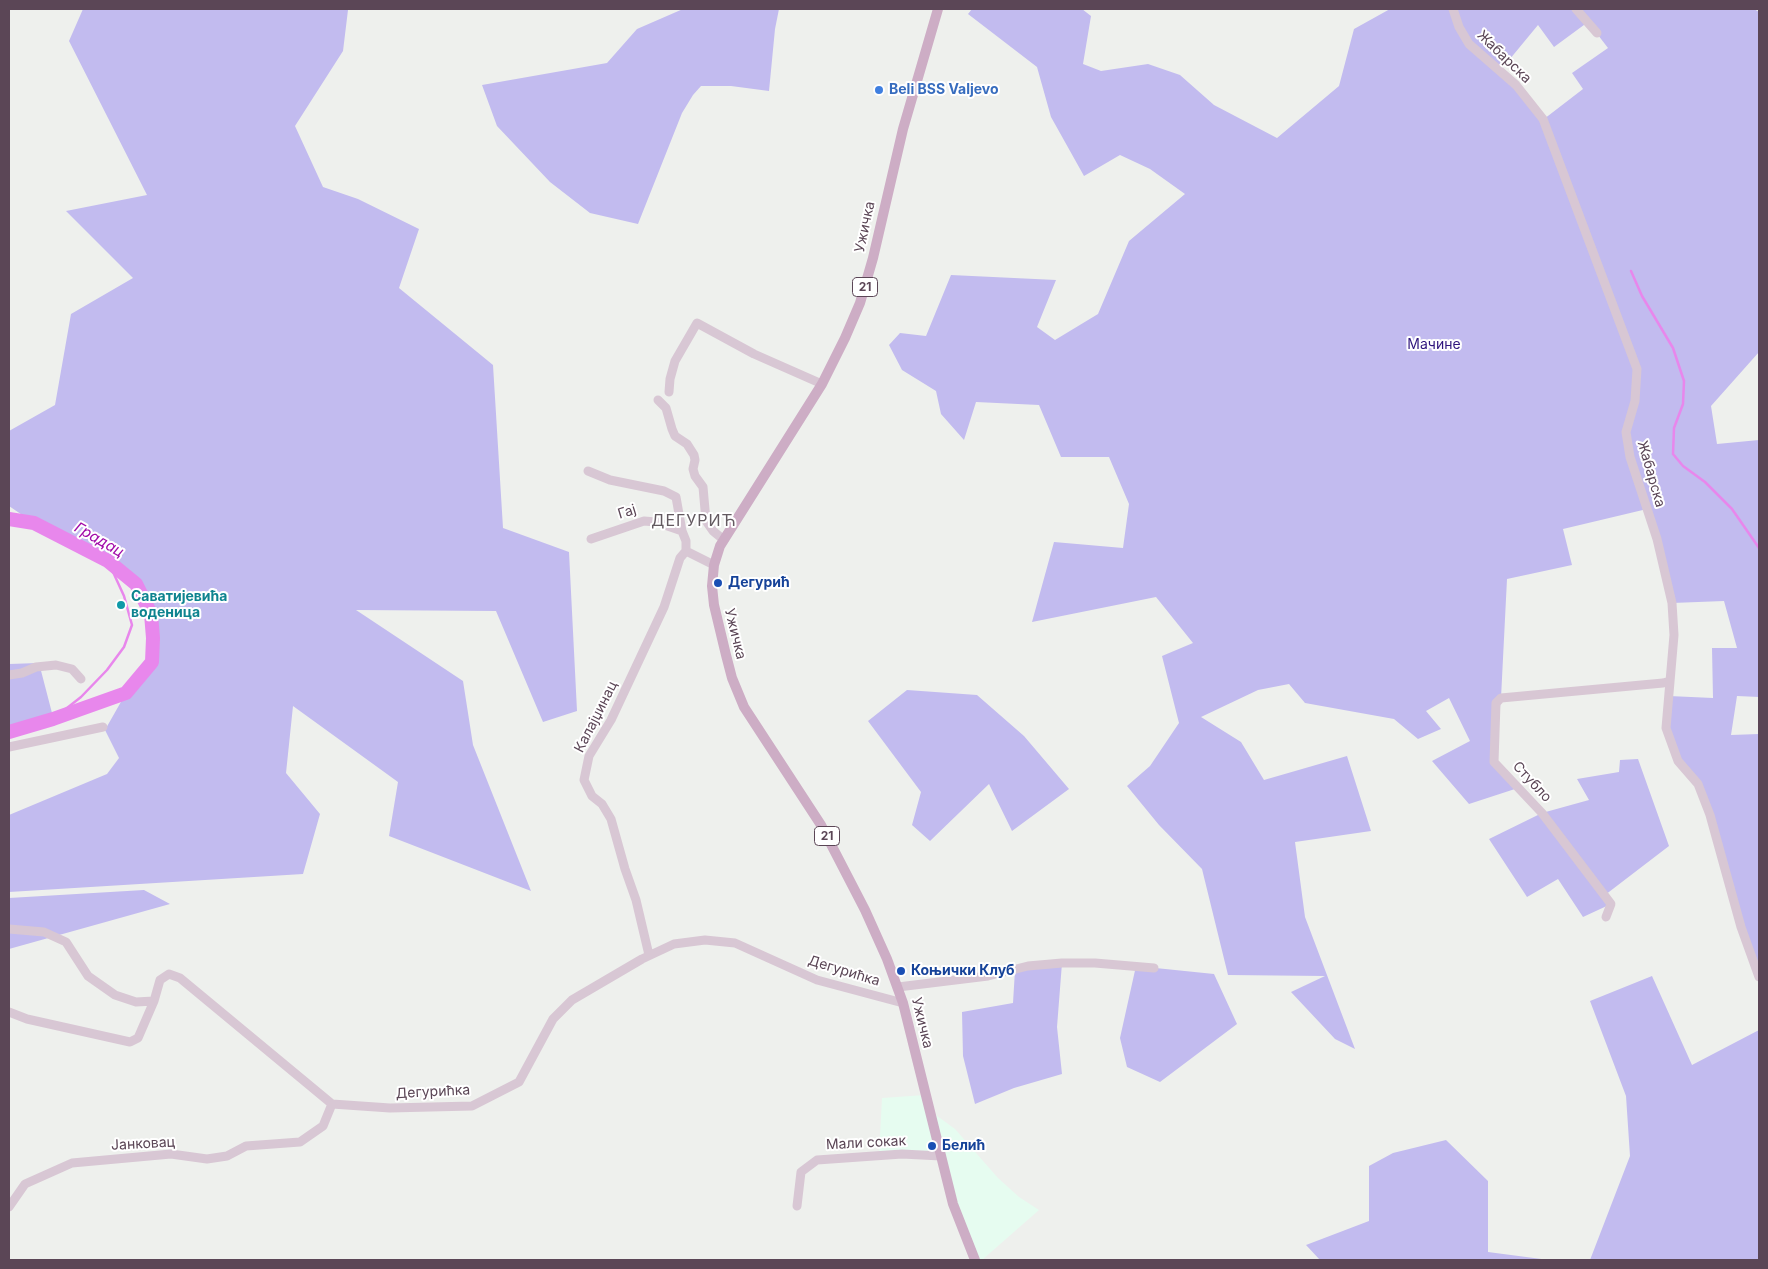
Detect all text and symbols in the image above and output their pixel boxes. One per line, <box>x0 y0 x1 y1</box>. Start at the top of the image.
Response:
street label: Жабарска <box>1473 27 1535 87</box>
place label: Beli BSS Valjevo <box>889 82 999 98</box>
marker: Beli BSS Valjevo <box>873 84 885 96</box>
street label: Ужичка <box>851 200 879 254</box>
road number: 21 <box>852 278 878 296</box>
park label: Мачине <box>1407 337 1461 353</box>
street label: Жабарска <box>1633 439 1669 509</box>
street label: Гај <box>616 501 638 523</box>
district label: ДЕГУРИЋ <box>650 511 738 531</box>
water label: Градац <box>71 519 127 561</box>
place label: Дегурић <box>728 575 790 591</box>
marker: Дегурић <box>712 577 724 589</box>
place label: Саватијевића воденица <box>131 589 227 622</box>
marker: Саватијевића воденица <box>115 599 127 611</box>
street label: Ужичка <box>721 607 749 661</box>
street label: Калајџинац <box>571 679 621 755</box>
street label: Стубло <box>1509 758 1555 806</box>
road number: 21 <box>814 826 840 846</box>
street label: Дегурићка <box>806 952 882 990</box>
place label: Коњички Клуб <box>911 963 1015 979</box>
marker: Коњички Клуб <box>895 965 907 977</box>
street label: Ужичка <box>908 996 936 1050</box>
street label: Дегурићка <box>395 1082 471 1102</box>
street label: Мали сокак <box>826 1133 906 1153</box>
street label: Јанковац <box>111 1134 175 1154</box>
place label: Белић <box>942 1138 985 1154</box>
marker: Белић <box>926 1140 938 1152</box>

